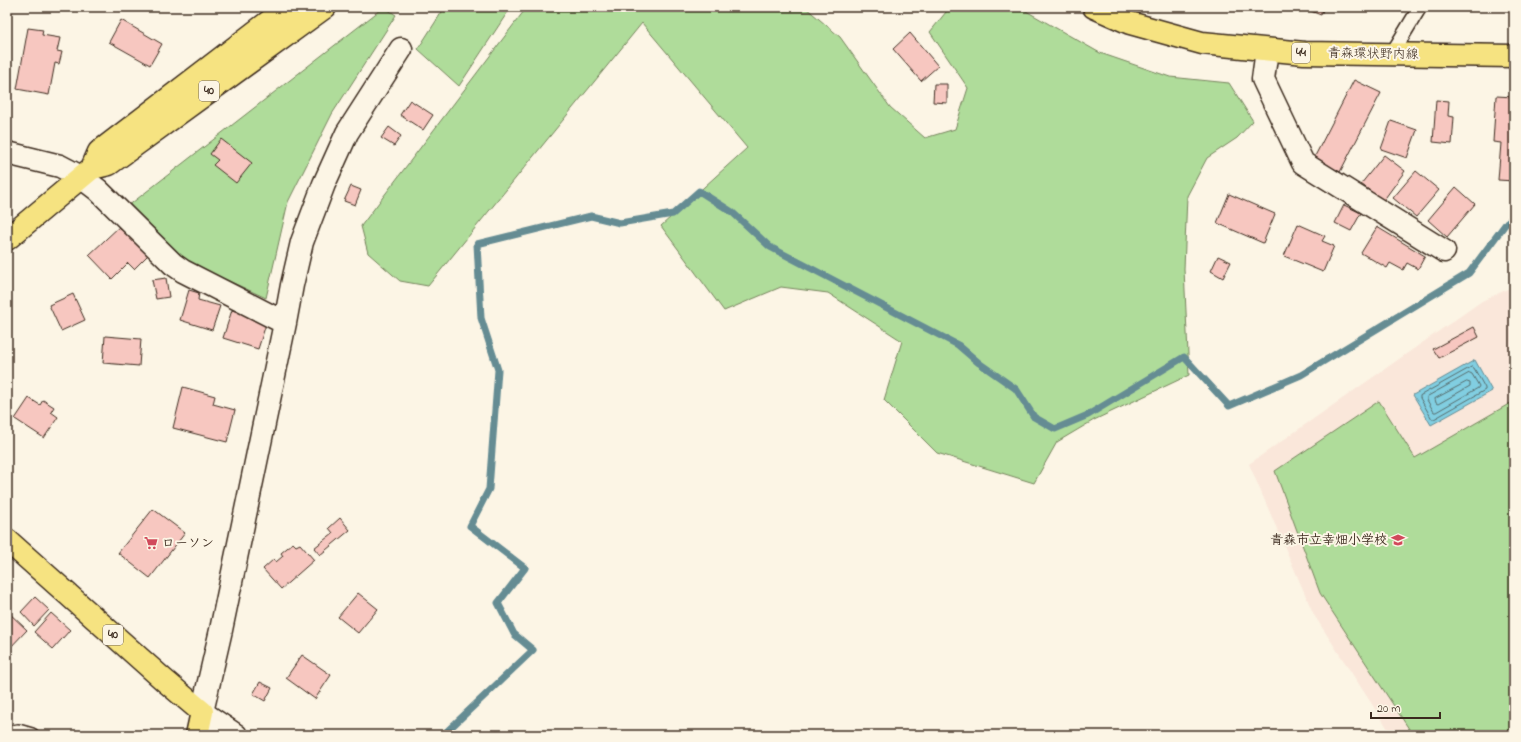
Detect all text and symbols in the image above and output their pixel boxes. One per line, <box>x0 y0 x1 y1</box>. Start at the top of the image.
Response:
road number: 44 <box>1292 43 1310 63</box>
street label: 青森環状野内線 <box>1327 44 1420 64</box>
road number: 40 <box>199 81 219 101</box>
place label: 青森市立幸畑小学校 <box>1270 531 1387 550</box>
school or university icon: 青森市立幸畑小学校 <box>1390 532 1406 548</box>
place label: ローソン <box>162 534 214 553</box>
supermarket icon: ローソン <box>143 535 159 551</box>
road number: 40 <box>103 625 123 645</box>
scale bar <box>1371 694 1440 720</box>
text: 20 m <box>1377 700 1400 718</box>

